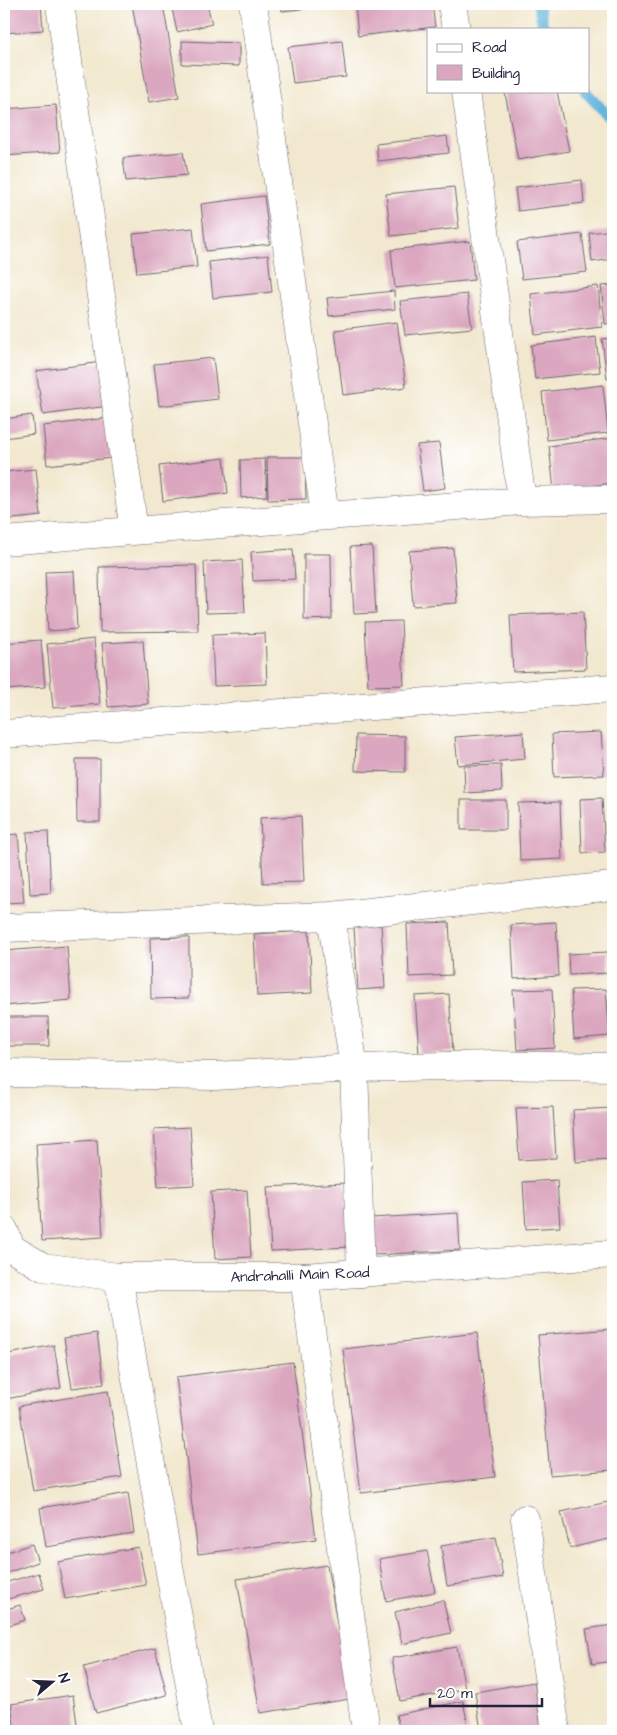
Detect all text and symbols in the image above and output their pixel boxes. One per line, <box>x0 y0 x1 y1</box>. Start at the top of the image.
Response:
legend <box>427 28 590 92</box>
text: Road <box>472 37 507 58</box>
text: Building <box>472 63 520 85</box>
street label: Andrahalli Main Road <box>230 1262 370 1288</box>
north arrow <box>28 1658 78 1708</box>
text: N <box>52 1671 74 1686</box>
scale bar <box>430 1675 542 1707</box>
text: 20 m <box>437 1683 473 1704</box>

